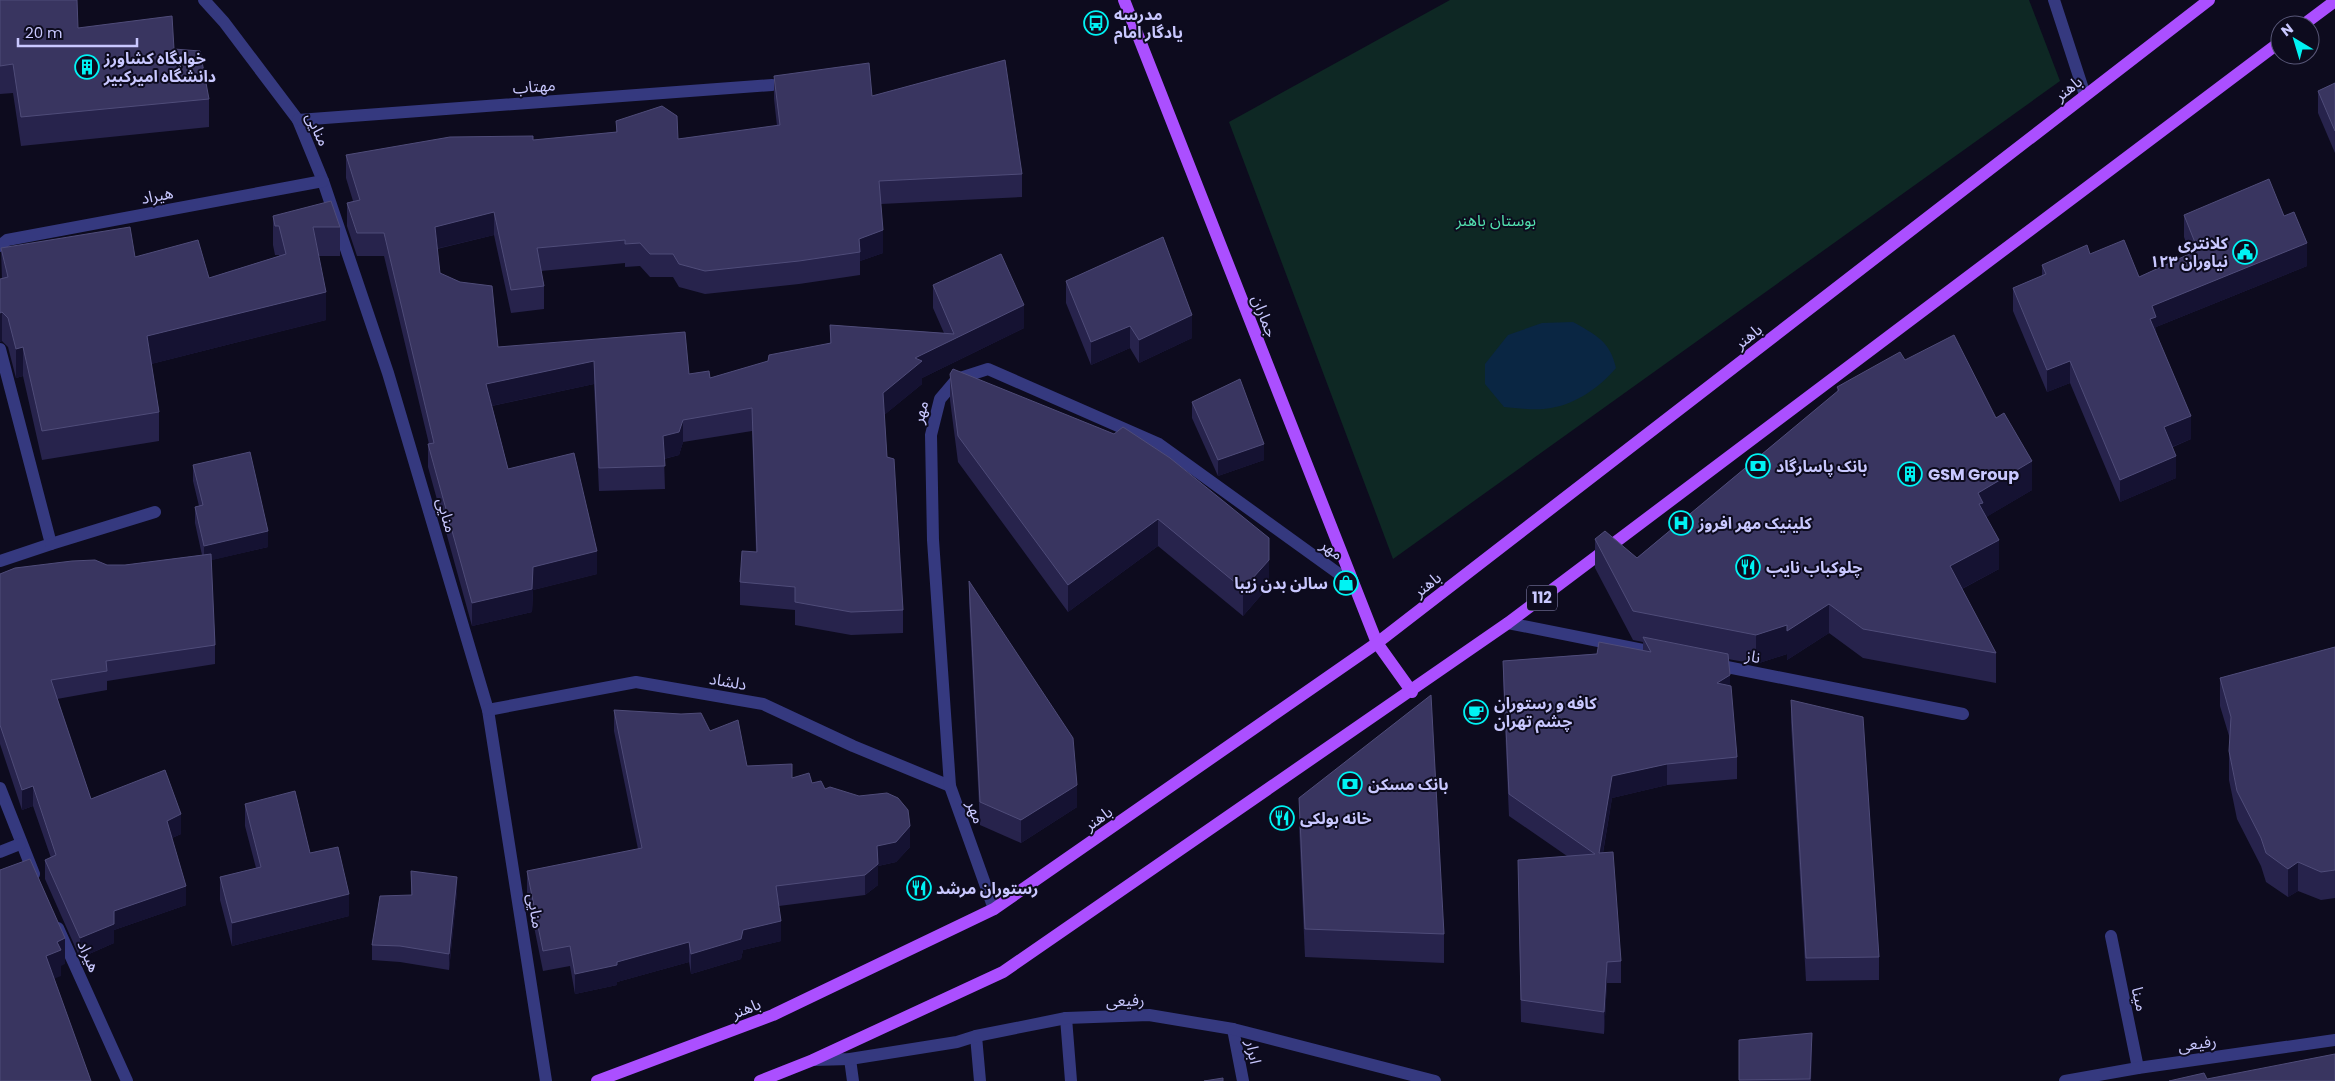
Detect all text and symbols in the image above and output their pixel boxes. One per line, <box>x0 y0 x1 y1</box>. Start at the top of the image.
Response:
place label: مدرسه یادگار امام <box>1114 3 1183 44</box>
bus stop icon: مدرسه یادگار امام <box>1083 10 1109 36</box>
scale bar <box>18 15 136 47</box>
north arrow <box>2270 15 2320 65</box>
text: N <box>2277 19 2297 41</box>
text: 20 m <box>25 22 63 43</box>
place label: خوابگاه کشاورز دانشگاه امیرکبیر <box>103 47 216 88</box>
building icon: خوابگاه کشاورز دانشگاه امیرکبیر <box>74 54 100 80</box>
street label: باهنر <box>2049 70 2087 107</box>
street label: مهتاب <box>512 74 556 99</box>
street label: منایی <box>300 108 335 150</box>
street label: هیراد <box>139 181 175 210</box>
park label: بوستان باهنر <box>1455 209 1536 232</box>
place label: کلانتری ۱۲۳ نیاوران <box>2150 232 2229 273</box>
public building icon: کلانتری ۱۲۳ نیاوران <box>2232 239 2258 265</box>
street label: جماران <box>1246 292 1283 341</box>
street label: باهنر <box>1729 318 1767 355</box>
street label: مهر <box>906 398 934 427</box>
bank icon: بانک پاسارگاد <box>1745 453 1771 479</box>
place label: بانک پاسارگاد <box>1776 455 1868 478</box>
building icon: GSM Group <box>1897 461 1923 487</box>
place label: GSM Group <box>1928 463 2019 486</box>
street label: منایی <box>431 495 462 535</box>
hospital icon: کلینیک مهر افروز <box>1668 510 1694 536</box>
place label: کلینیک مهر افروز <box>1697 512 1813 535</box>
street label: مهر <box>1315 533 1348 565</box>
restaurant icon: چلوکباب نایب <box>1735 554 1761 580</box>
place label: چلوکباب نایب <box>1766 556 1862 579</box>
street label: باهنر <box>1408 566 1446 603</box>
shop icon: سالن بدن زیبا <box>1333 570 1359 596</box>
place label: سالن بدن زیبا <box>1234 572 1328 595</box>
road number: 112 <box>1527 586 1557 610</box>
street label: ناز <box>1742 644 1762 669</box>
street label: دلشاد <box>707 667 748 696</box>
place label: کافه و رستوران چشم تهران <box>1494 692 1597 734</box>
cafe icon: کافه و رستوران چشم تهران <box>1463 699 1489 725</box>
bank icon: بانک مسکن <box>1337 771 1363 797</box>
place label: بانک مسکن <box>1368 773 1448 796</box>
street label: مهر <box>960 797 990 827</box>
street label: باهنر <box>1079 800 1117 837</box>
restaurant icon: خانه بولکی <box>1269 805 1295 831</box>
place label: خانه بولکی <box>1300 807 1372 830</box>
restaurant icon: رستوران مرشد <box>906 875 932 901</box>
place label: رستوران مرشد <box>936 877 1038 900</box>
street label: منایی <box>521 892 550 930</box>
street label: هیراد <box>71 937 106 976</box>
street label: مینا <box>2126 985 2153 1013</box>
street label: رفیعی <box>1105 988 1145 1013</box>
street label: باهنر <box>727 992 764 1025</box>
street label: رفیعی <box>2176 1029 2218 1058</box>
street label: ابرار <box>1240 1037 1267 1066</box>

